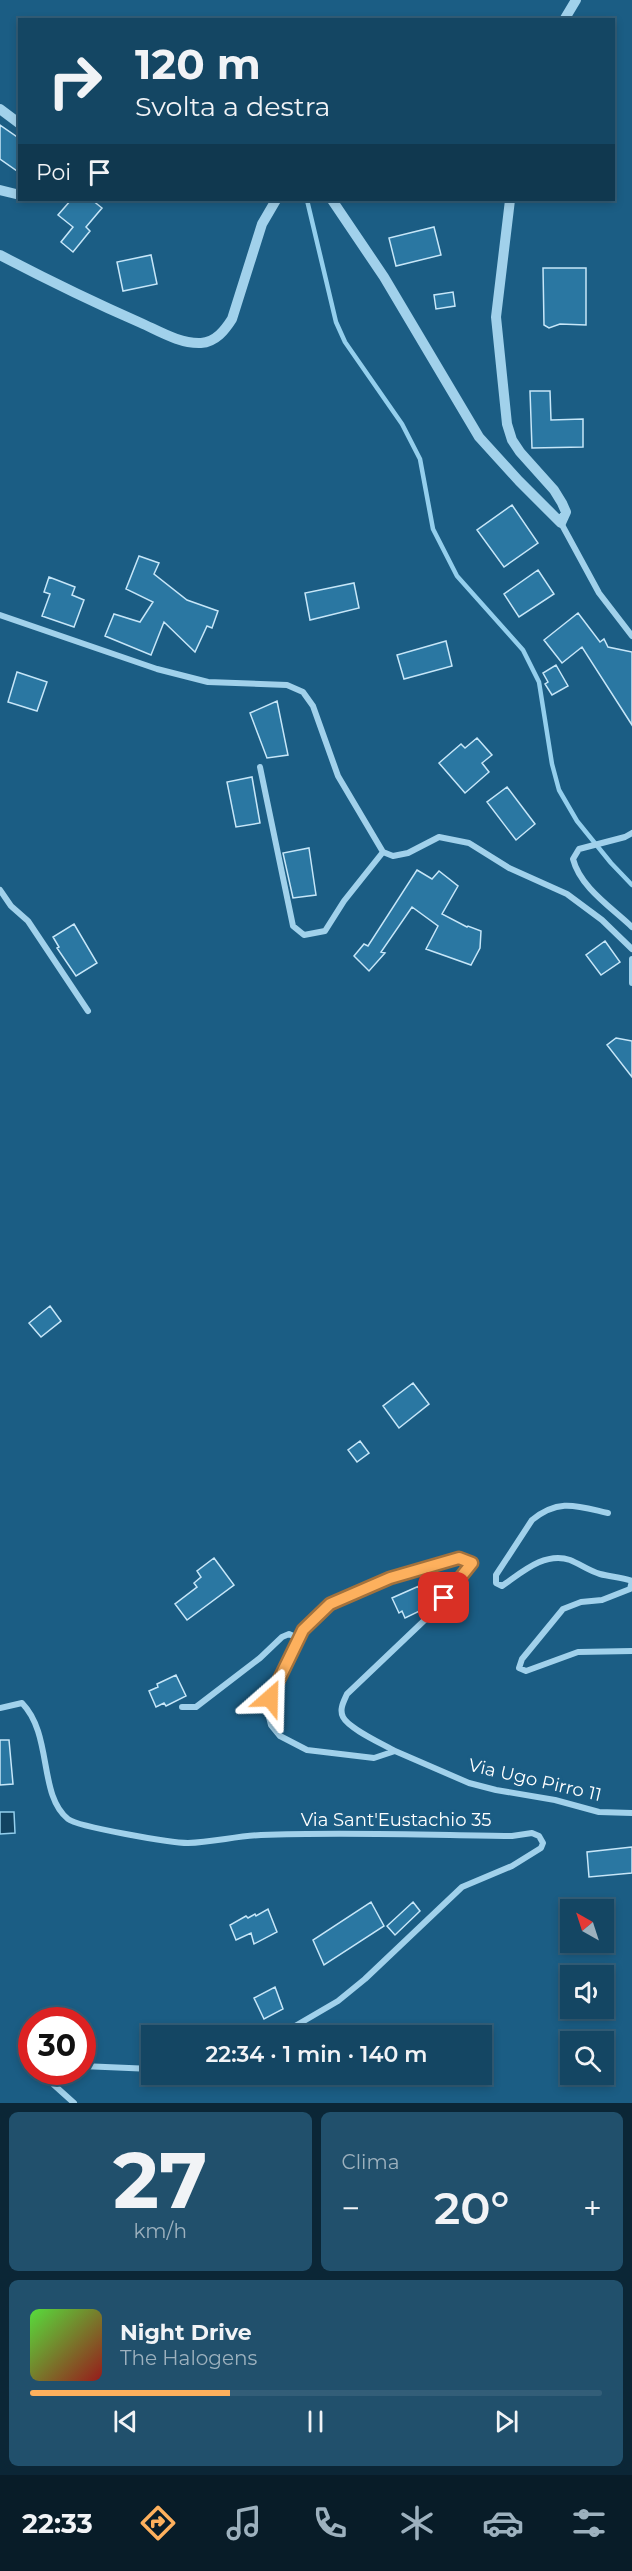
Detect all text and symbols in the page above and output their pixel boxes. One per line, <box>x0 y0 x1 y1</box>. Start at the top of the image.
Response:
text: 120 m <box>135 38 261 90</box>
icon: right <box>36 42 114 120</box>
text: Svolta a destra <box>135 90 330 123</box>
icon: arrive <box>83 156 116 189</box>
text: Poi <box>36 159 71 186</box>
pin <box>418 1572 469 1623</box>
icon: arrive <box>427 1581 460 1614</box>
position arrow <box>238 1666 302 1730</box>
street label: Via Ugo Pirro 11 <box>466 1754 604 1806</box>
street label: Via Sant'Eustachio 35 <box>301 1809 491 1831</box>
north arrow <box>560 1899 614 1953</box>
map controls <box>560 1899 614 2085</box>
button: sound <box>560 1965 614 2019</box>
speed limit sign: 30 <box>18 2007 96 2085</box>
button: search <box>560 2031 614 2085</box>
text: 22:34 · 1 min · 140 m <box>206 2041 427 2068</box>
text: 27 <box>113 2132 207 2228</box>
text: Clima <box>342 2150 399 2174</box>
text: 20° <box>434 2180 509 2235</box>
text: − <box>342 2188 360 2228</box>
text: + <box>583 2188 602 2228</box>
text: km/h <box>134 2219 187 2243</box>
text: Night Drive <box>120 2319 252 2346</box>
text: The Halogens <box>120 2346 257 2370</box>
icon: previous <box>109 2405 142 2438</box>
icon: pause <box>299 2405 332 2438</box>
icon: next <box>490 2405 523 2438</box>
icon: directions <box>137 2502 179 2544</box>
icon: music <box>223 2502 265 2544</box>
icon: phone <box>309 2502 351 2544</box>
icon: climate <box>396 2502 438 2544</box>
icon: car <box>482 2502 524 2544</box>
icon: filters <box>568 2502 610 2544</box>
text: 22:33 <box>22 2507 93 2540</box>

